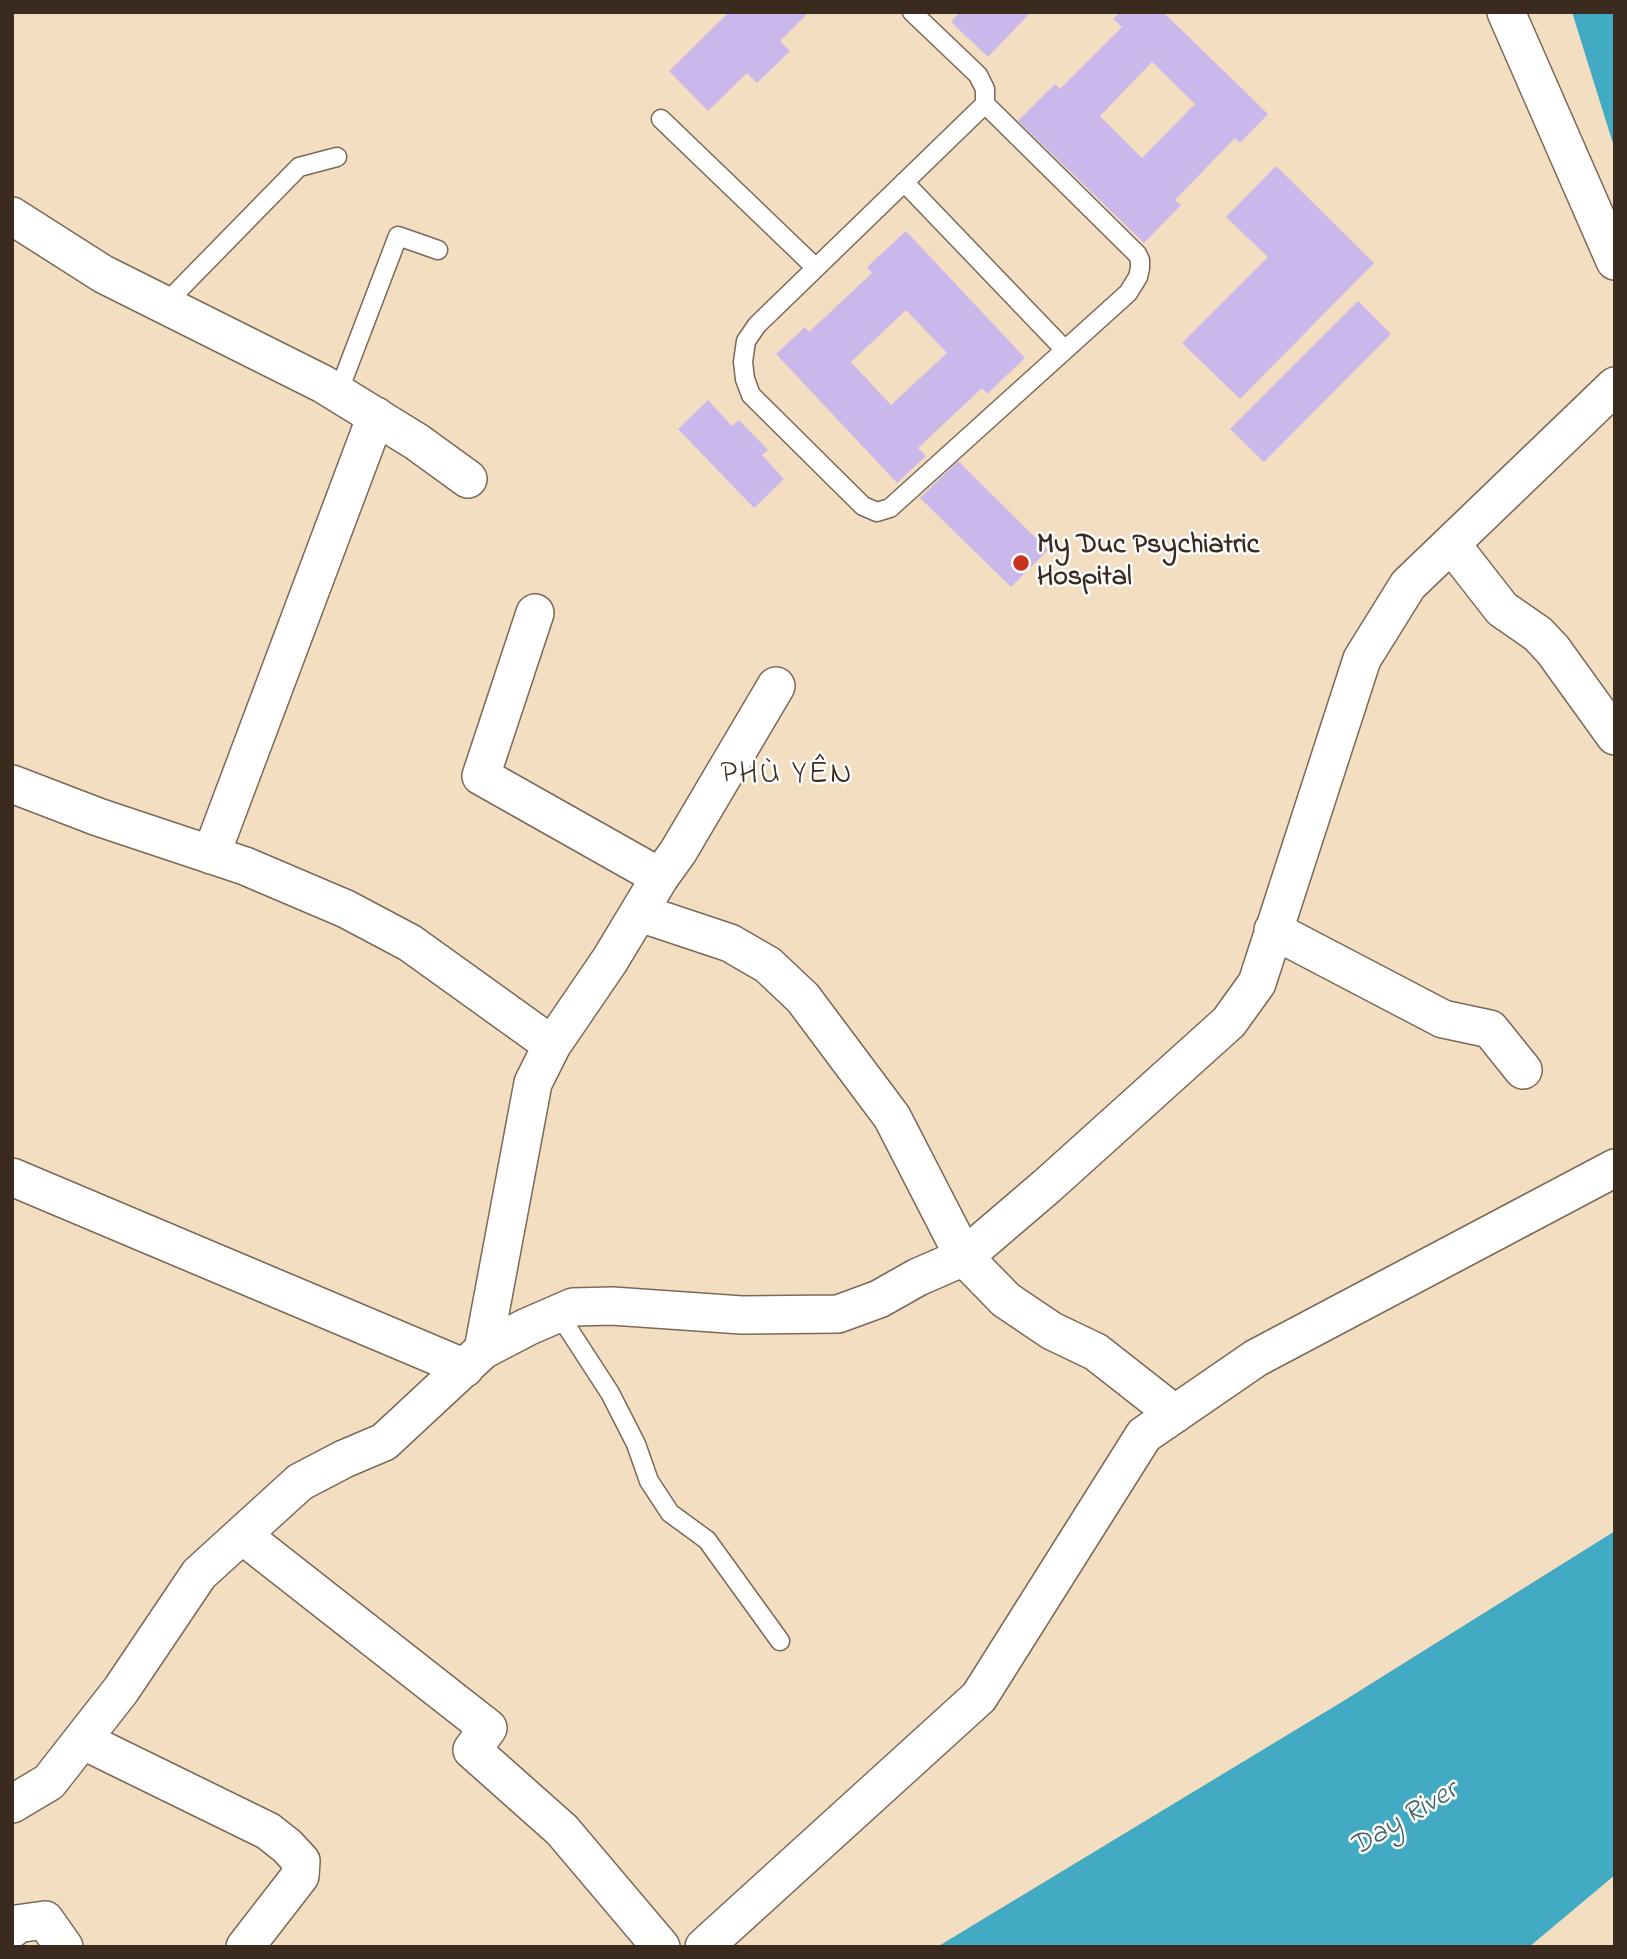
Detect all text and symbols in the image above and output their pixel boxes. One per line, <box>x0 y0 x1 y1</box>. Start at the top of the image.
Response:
place label: My Duc Psychiatric Hospital <box>1037 530 1259 596</box>
marker: My Duc Psychiatric Hospital <box>1011 553 1031 573</box>
district label: PHÙ YÊN <box>721 758 853 796</box>
water label: Day River <box>1344 1775 1466 1867</box>

